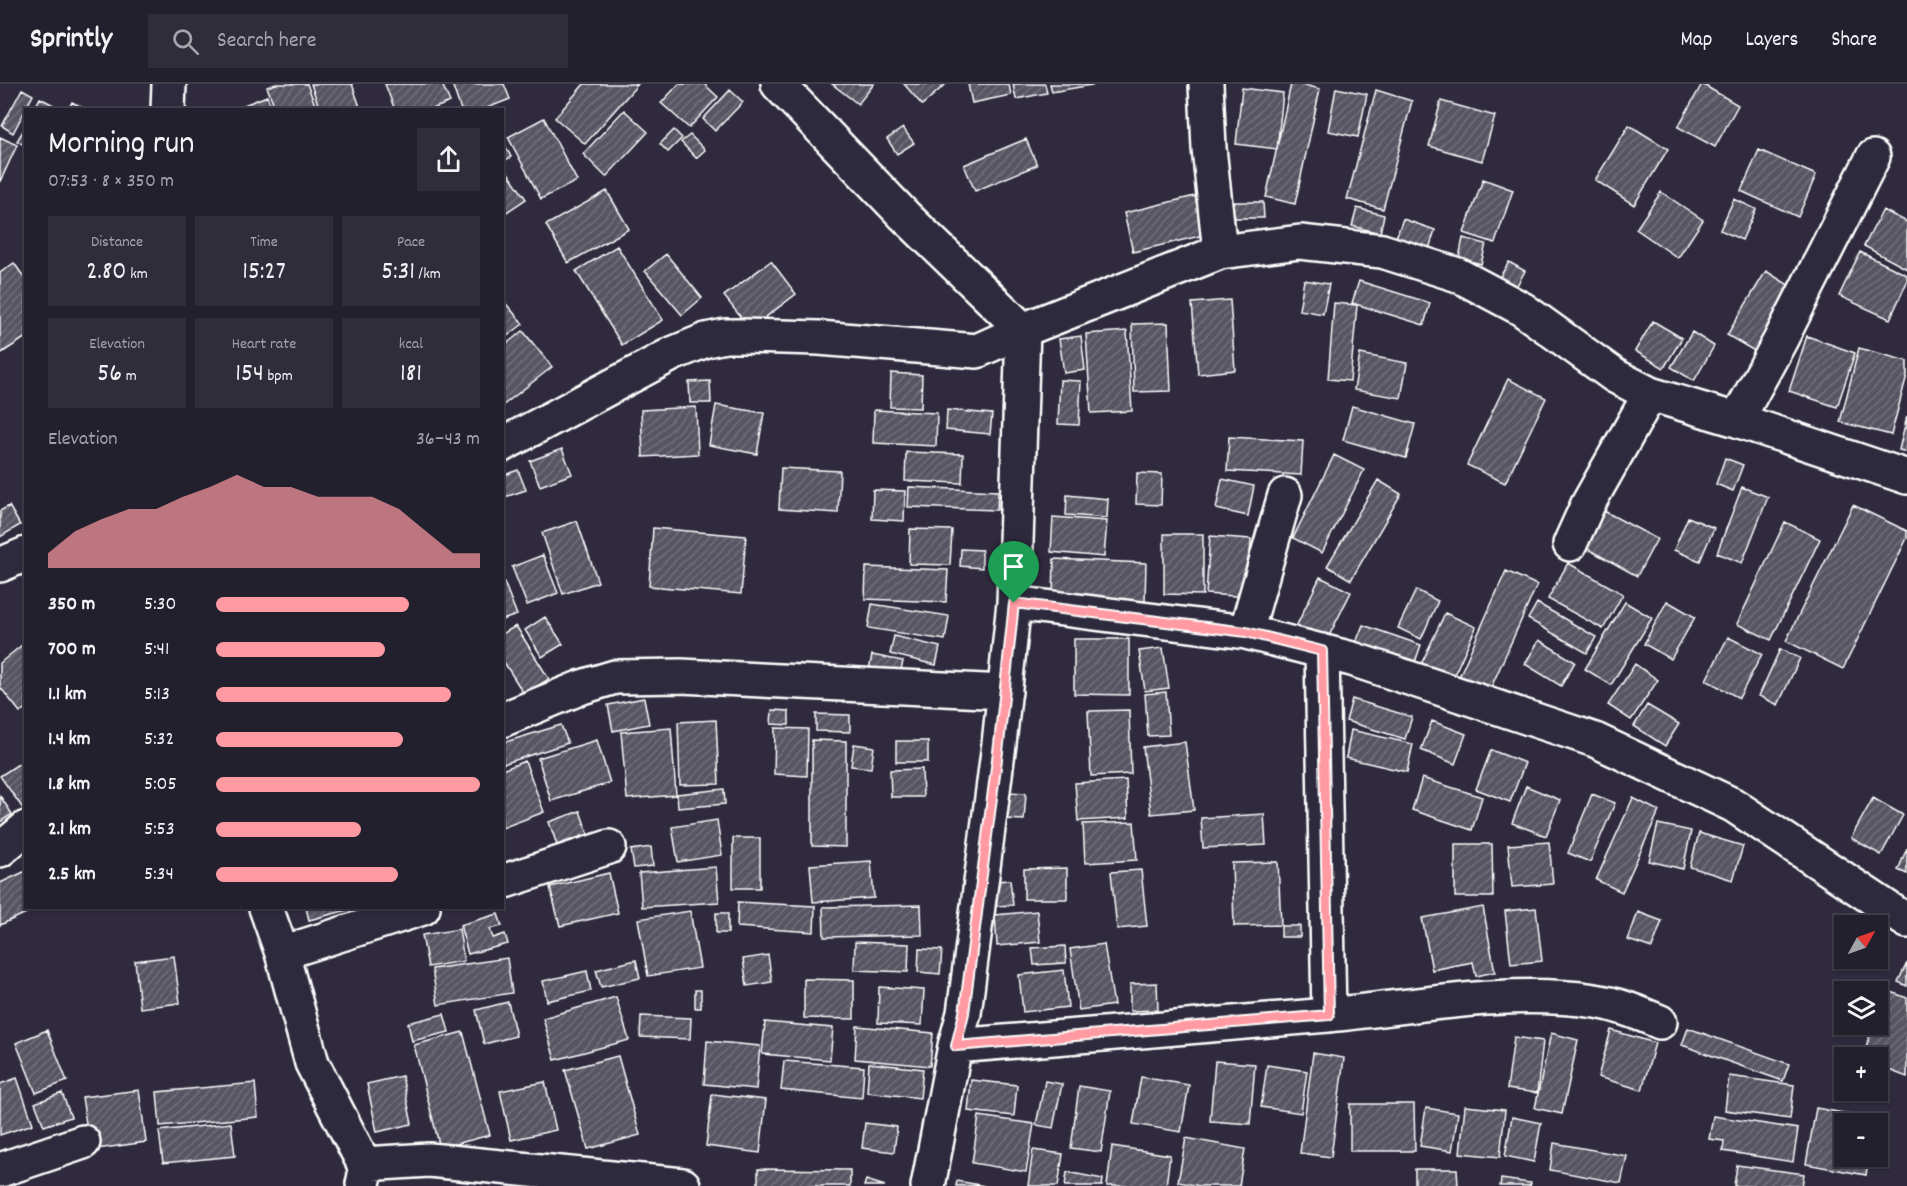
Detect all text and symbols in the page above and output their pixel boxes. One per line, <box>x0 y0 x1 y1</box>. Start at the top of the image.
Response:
search box <box>148 14 568 68</box>
text: Sprintly <box>30 21 112 61</box>
icon: search <box>169 25 202 58</box>
text: Search here <box>217 26 316 57</box>
text: Map <box>1681 26 1712 56</box>
text: Layers <box>1745 26 1798 56</box>
text: Share <box>1831 26 1877 56</box>
text: Morning run <box>48 122 195 169</box>
button: share <box>417 128 480 191</box>
text: 07:53 · 8 × 350 m <box>48 168 174 196</box>
text: Distance <box>91 231 143 254</box>
text: Time <box>250 231 278 254</box>
text: Pace <box>397 231 425 254</box>
text: 2.80 <box>86 254 127 291</box>
text: 15:27 <box>242 254 286 291</box>
text: 5:31 <box>381 254 415 291</box>
text: km <box>127 263 148 286</box>
text: /km <box>415 263 441 286</box>
text: Elevation <box>89 333 145 356</box>
text: Heart rate <box>232 333 296 356</box>
text: kcal <box>399 333 423 356</box>
text: 56 <box>97 356 122 393</box>
text: 154 <box>235 356 264 393</box>
text: 181 <box>400 356 422 393</box>
text: m <box>122 365 137 388</box>
text: bpm <box>264 365 293 388</box>
text: Elevation <box>48 426 118 454</box>
text: 36–43 m <box>416 426 480 454</box>
pin <box>988 541 1039 603</box>
icon: arrive <box>997 550 1030 583</box>
text: 350 m <box>48 591 95 619</box>
text: 5:30 <box>144 591 176 619</box>
text: 700 m <box>48 636 96 664</box>
text: 5:41 <box>144 636 169 664</box>
text: 1.1 km <box>48 681 87 709</box>
text: 5:13 <box>144 681 170 709</box>
text: 1.4 km <box>48 726 91 754</box>
text: 5:32 <box>144 726 174 754</box>
text: 1.8 km <box>48 771 90 799</box>
text: 5:05 <box>144 771 177 799</box>
text: 2.1 km <box>48 816 91 844</box>
text: 5:53 <box>144 816 175 844</box>
text: 2.5 km <box>48 861 96 889</box>
text: 5:34 <box>144 861 174 889</box>
north arrow <box>1834 915 1888 969</box>
map controls <box>1834 915 1888 1167</box>
button: layers <box>1834 981 1888 1035</box>
button: + <box>1834 1047 1888 1101</box>
button: − <box>1834 1113 1888 1167</box>

